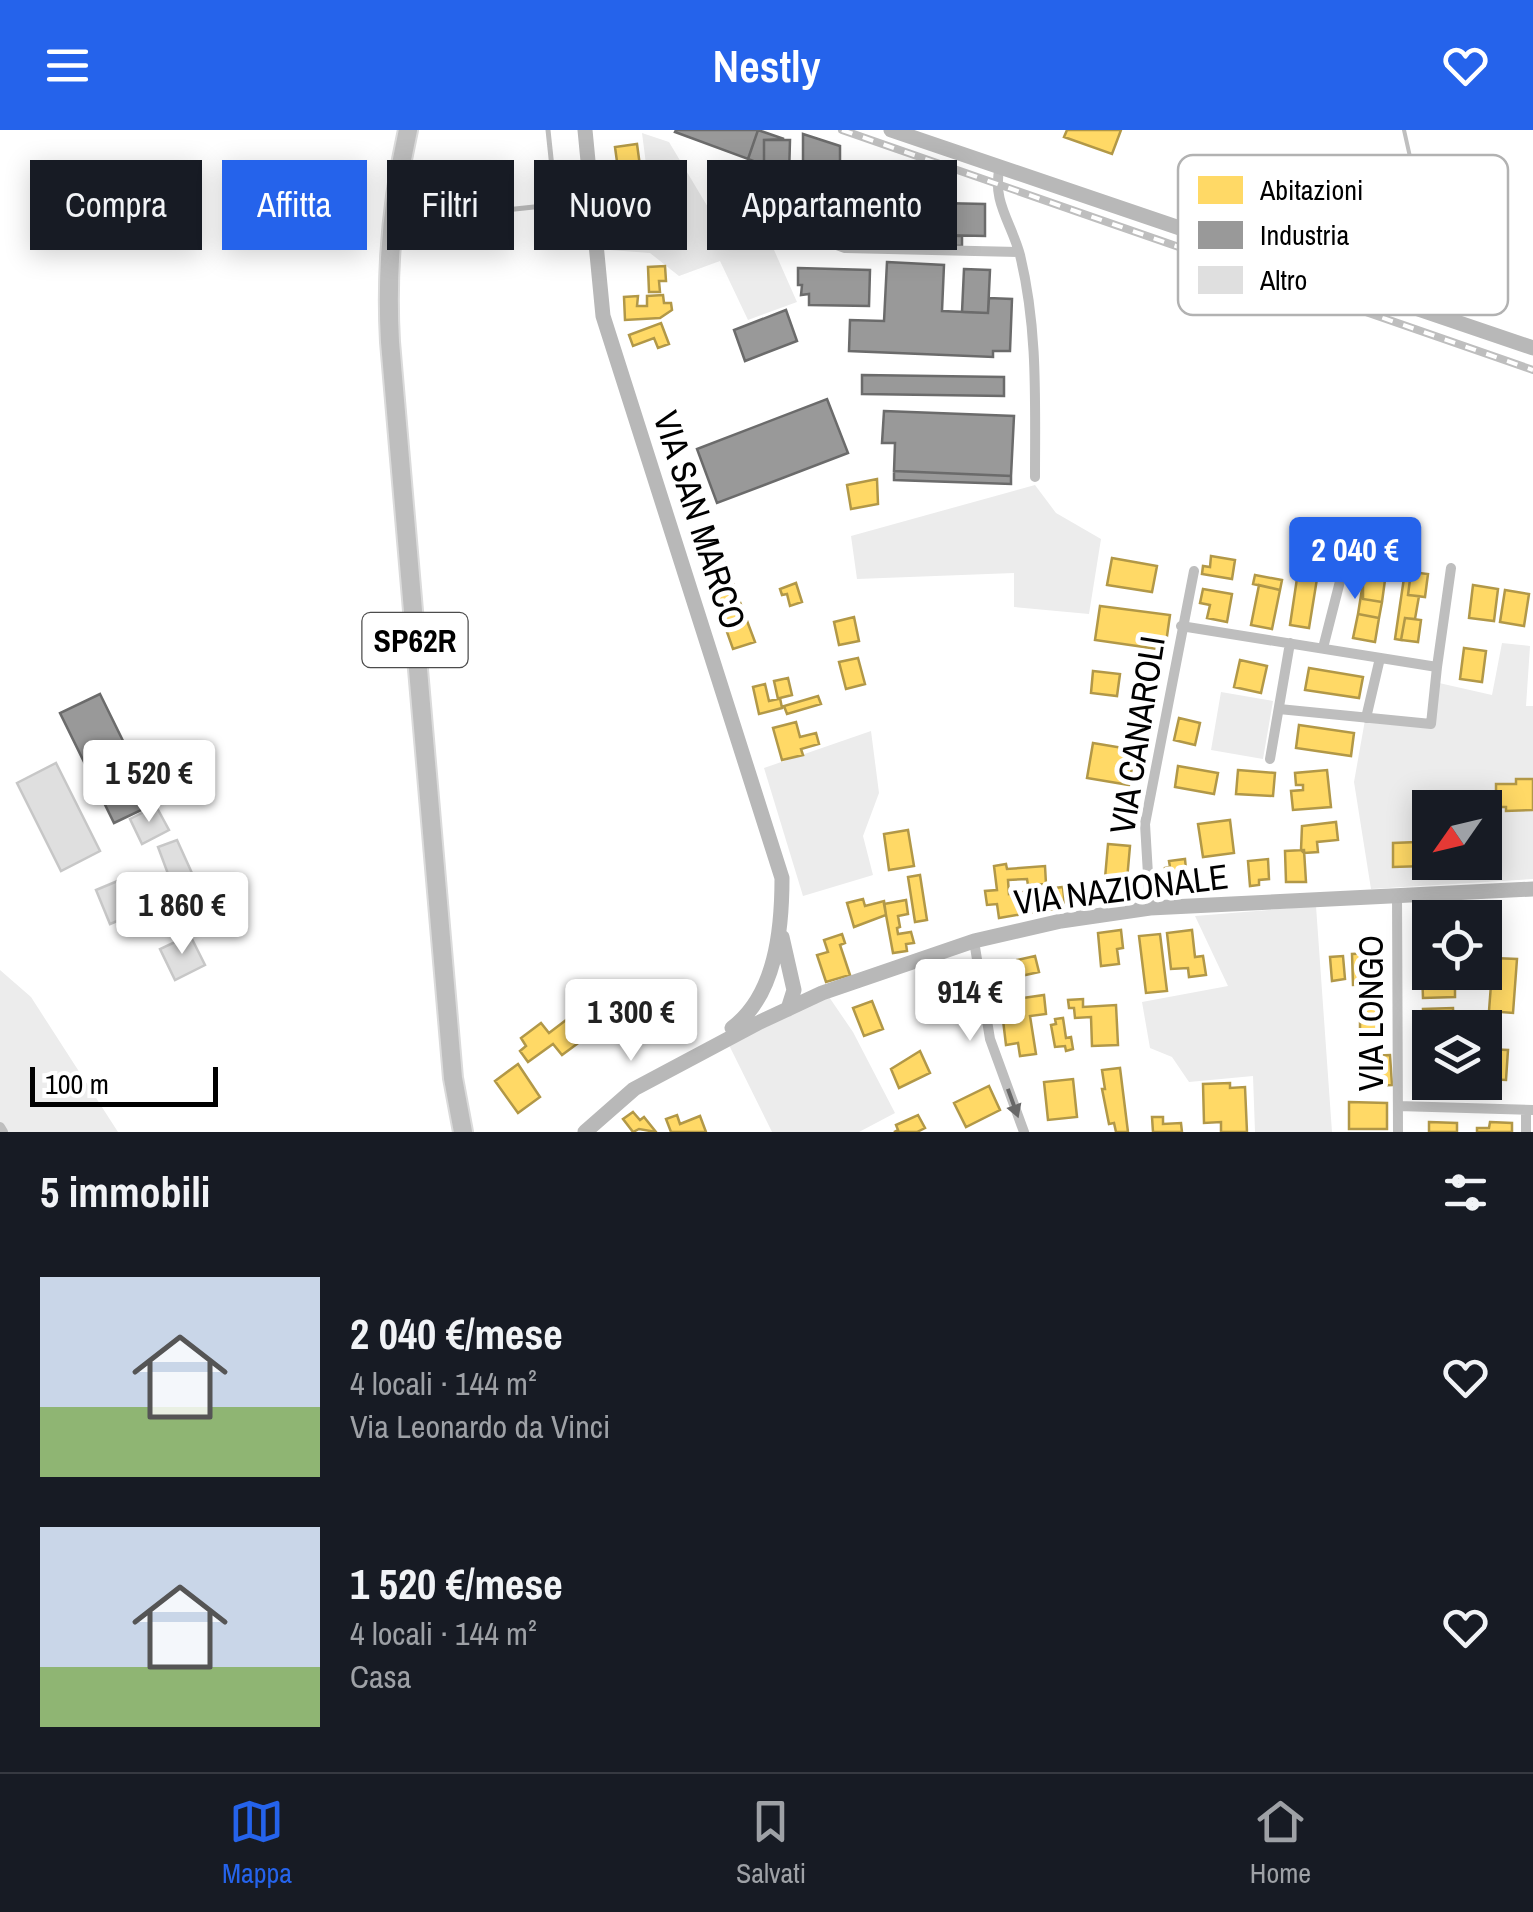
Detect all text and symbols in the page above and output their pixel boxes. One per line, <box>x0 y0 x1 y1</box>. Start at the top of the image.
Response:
text: Nestly <box>713 35 820 96</box>
icon: menu <box>40 38 95 93</box>
icon: heart <box>1438 38 1493 93</box>
legend <box>1178 155 1508 315</box>
chip: Compra <box>30 160 202 250</box>
chip: Affitta <box>222 160 367 250</box>
chip: Filtri <box>387 160 514 250</box>
chip: Nuovo <box>534 160 687 250</box>
chip: Appartamento <box>707 160 957 250</box>
text: Abitazioni <box>1259 171 1363 209</box>
text: Industria <box>1260 216 1350 254</box>
text: Altro <box>1259 261 1307 299</box>
street label: VIA SAN MARCO <box>643 405 757 635</box>
pin: 2 040 € <box>1263 517 1447 602</box>
text: 2 040 € <box>1311 528 1399 571</box>
road number: SP62R <box>362 613 468 667</box>
street label: VIA CANAROLI <box>1098 633 1176 837</box>
pin: 1 520 € <box>57 740 241 825</box>
text: 1 520 € <box>105 751 193 794</box>
north arrow <box>1412 790 1502 880</box>
map controls <box>1412 790 1502 1100</box>
street label: VIA NAZIONALE <box>1011 853 1231 925</box>
pin: 1 860 € <box>90 872 274 957</box>
text: 1 860 € <box>138 883 226 926</box>
button: locate <box>1412 900 1502 990</box>
street label: VIA LONGO <box>1347 935 1394 1091</box>
pin: 914 € <box>900 959 1040 1044</box>
text: 914 € <box>937 970 1003 1013</box>
pin: 1 300 € <box>539 979 723 1064</box>
text: 1 300 € <box>587 990 675 1033</box>
button: layers <box>1412 1010 1502 1100</box>
scale bar <box>30 1062 218 1106</box>
text: 100 m <box>45 1065 109 1103</box>
one-way arrow <box>1006 1089 1021 1119</box>
text: 5 immobili <box>40 1164 210 1220</box>
icon: filters <box>1438 1165 1493 1220</box>
text: 2 040 €/mese <box>350 1306 563 1362</box>
icon: home <box>120 1317 240 1437</box>
icon: heart <box>1438 1350 1493 1405</box>
text: 4 locali · 144 m² <box>350 1362 537 1405</box>
text: Via Leonardo da Vinci <box>350 1405 610 1448</box>
text: 1 520 €/mese <box>350 1556 563 1612</box>
icon: home <box>120 1567 240 1687</box>
icon: heart <box>1438 1600 1493 1655</box>
text: 4 locali · 144 m² <box>350 1612 537 1655</box>
text: Casa <box>350 1655 411 1698</box>
tab: Mappa <box>222 1794 292 1892</box>
tab: Salvati <box>736 1794 806 1892</box>
tab: Home <box>1250 1794 1311 1892</box>

